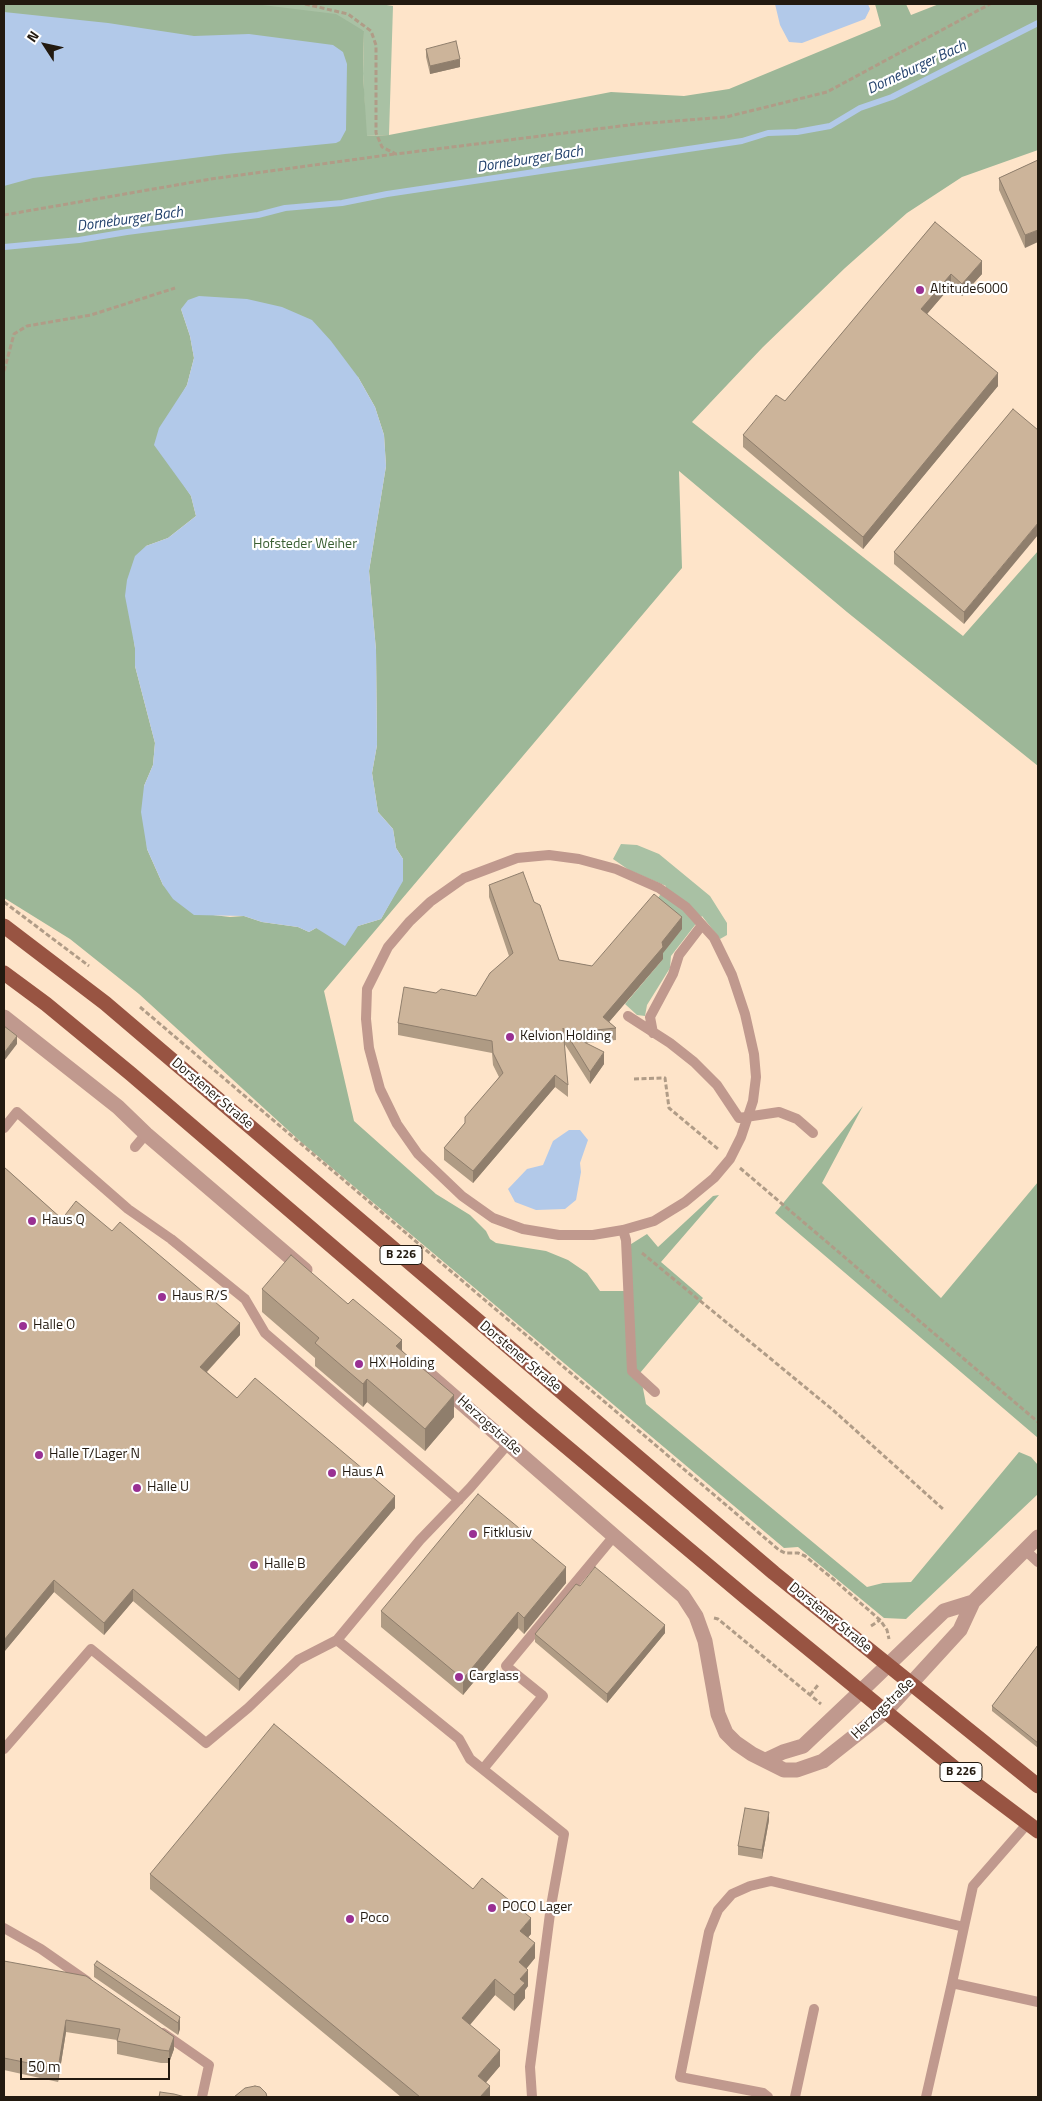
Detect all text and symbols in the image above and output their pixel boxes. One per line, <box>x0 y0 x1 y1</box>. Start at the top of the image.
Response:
north arrow <box>20 20 70 70</box>
text: N <box>21 26 44 46</box>
water label: Dorneburger Bach <box>865 37 969 99</box>
water label: Dorneburger Bach <box>476 143 584 177</box>
water label: Dorneburger Bach <box>76 204 184 236</box>
place label: Altitude6000 <box>930 282 1008 298</box>
marker: Altitude6000 <box>914 284 926 296</box>
park label: Hofsteder Weiher <box>253 537 357 553</box>
place label: Kelvion Holding <box>520 1029 611 1045</box>
marker: Kelvion Holding <box>504 1031 516 1043</box>
street label: Dorstener Straße <box>168 1055 256 1133</box>
place label: Haus Q <box>42 1213 85 1229</box>
marker: Haus Q <box>26 1215 38 1227</box>
road number: B 226 <box>380 1246 422 1264</box>
place label: Haus R/S <box>172 1289 227 1305</box>
marker: Haus R/S <box>156 1291 168 1303</box>
place label: Halle O <box>33 1318 75 1334</box>
street label: Dorstener Straße <box>476 1318 564 1396</box>
marker: Halle O <box>17 1320 29 1332</box>
place label: HX Holding <box>369 1356 435 1372</box>
marker: HX Holding <box>353 1358 365 1370</box>
street label: Herzogstraße <box>453 1393 525 1459</box>
place label: Halle T/Lager N <box>49 1447 140 1463</box>
marker: Halle T/Lager N <box>33 1449 45 1461</box>
place label: Haus A <box>342 1465 384 1481</box>
marker: Haus A <box>326 1467 338 1479</box>
place label: Halle U <box>147 1480 189 1496</box>
marker: Halle U <box>131 1482 143 1494</box>
place label: Fitklusiv <box>483 1526 532 1542</box>
marker: Fitklusiv <box>467 1528 479 1540</box>
place label: Halle B <box>264 1557 306 1573</box>
marker: Halle B <box>248 1559 260 1571</box>
street label: Dorstener Straße <box>785 1579 875 1657</box>
place label: Carglass <box>469 1669 519 1685</box>
marker: Carglass <box>453 1671 465 1683</box>
street label: Herzogstraße <box>848 1675 918 1743</box>
road number: B 226 <box>940 1762 982 1781</box>
place label: POCO Lager <box>502 1900 572 1916</box>
marker: POCO Lager <box>486 1902 498 1914</box>
place label: Poco <box>360 1911 389 1927</box>
marker: Poco <box>344 1913 356 1925</box>
scale bar <box>22 2048 172 2080</box>
text: 50 m <box>28 2055 61 2078</box>

